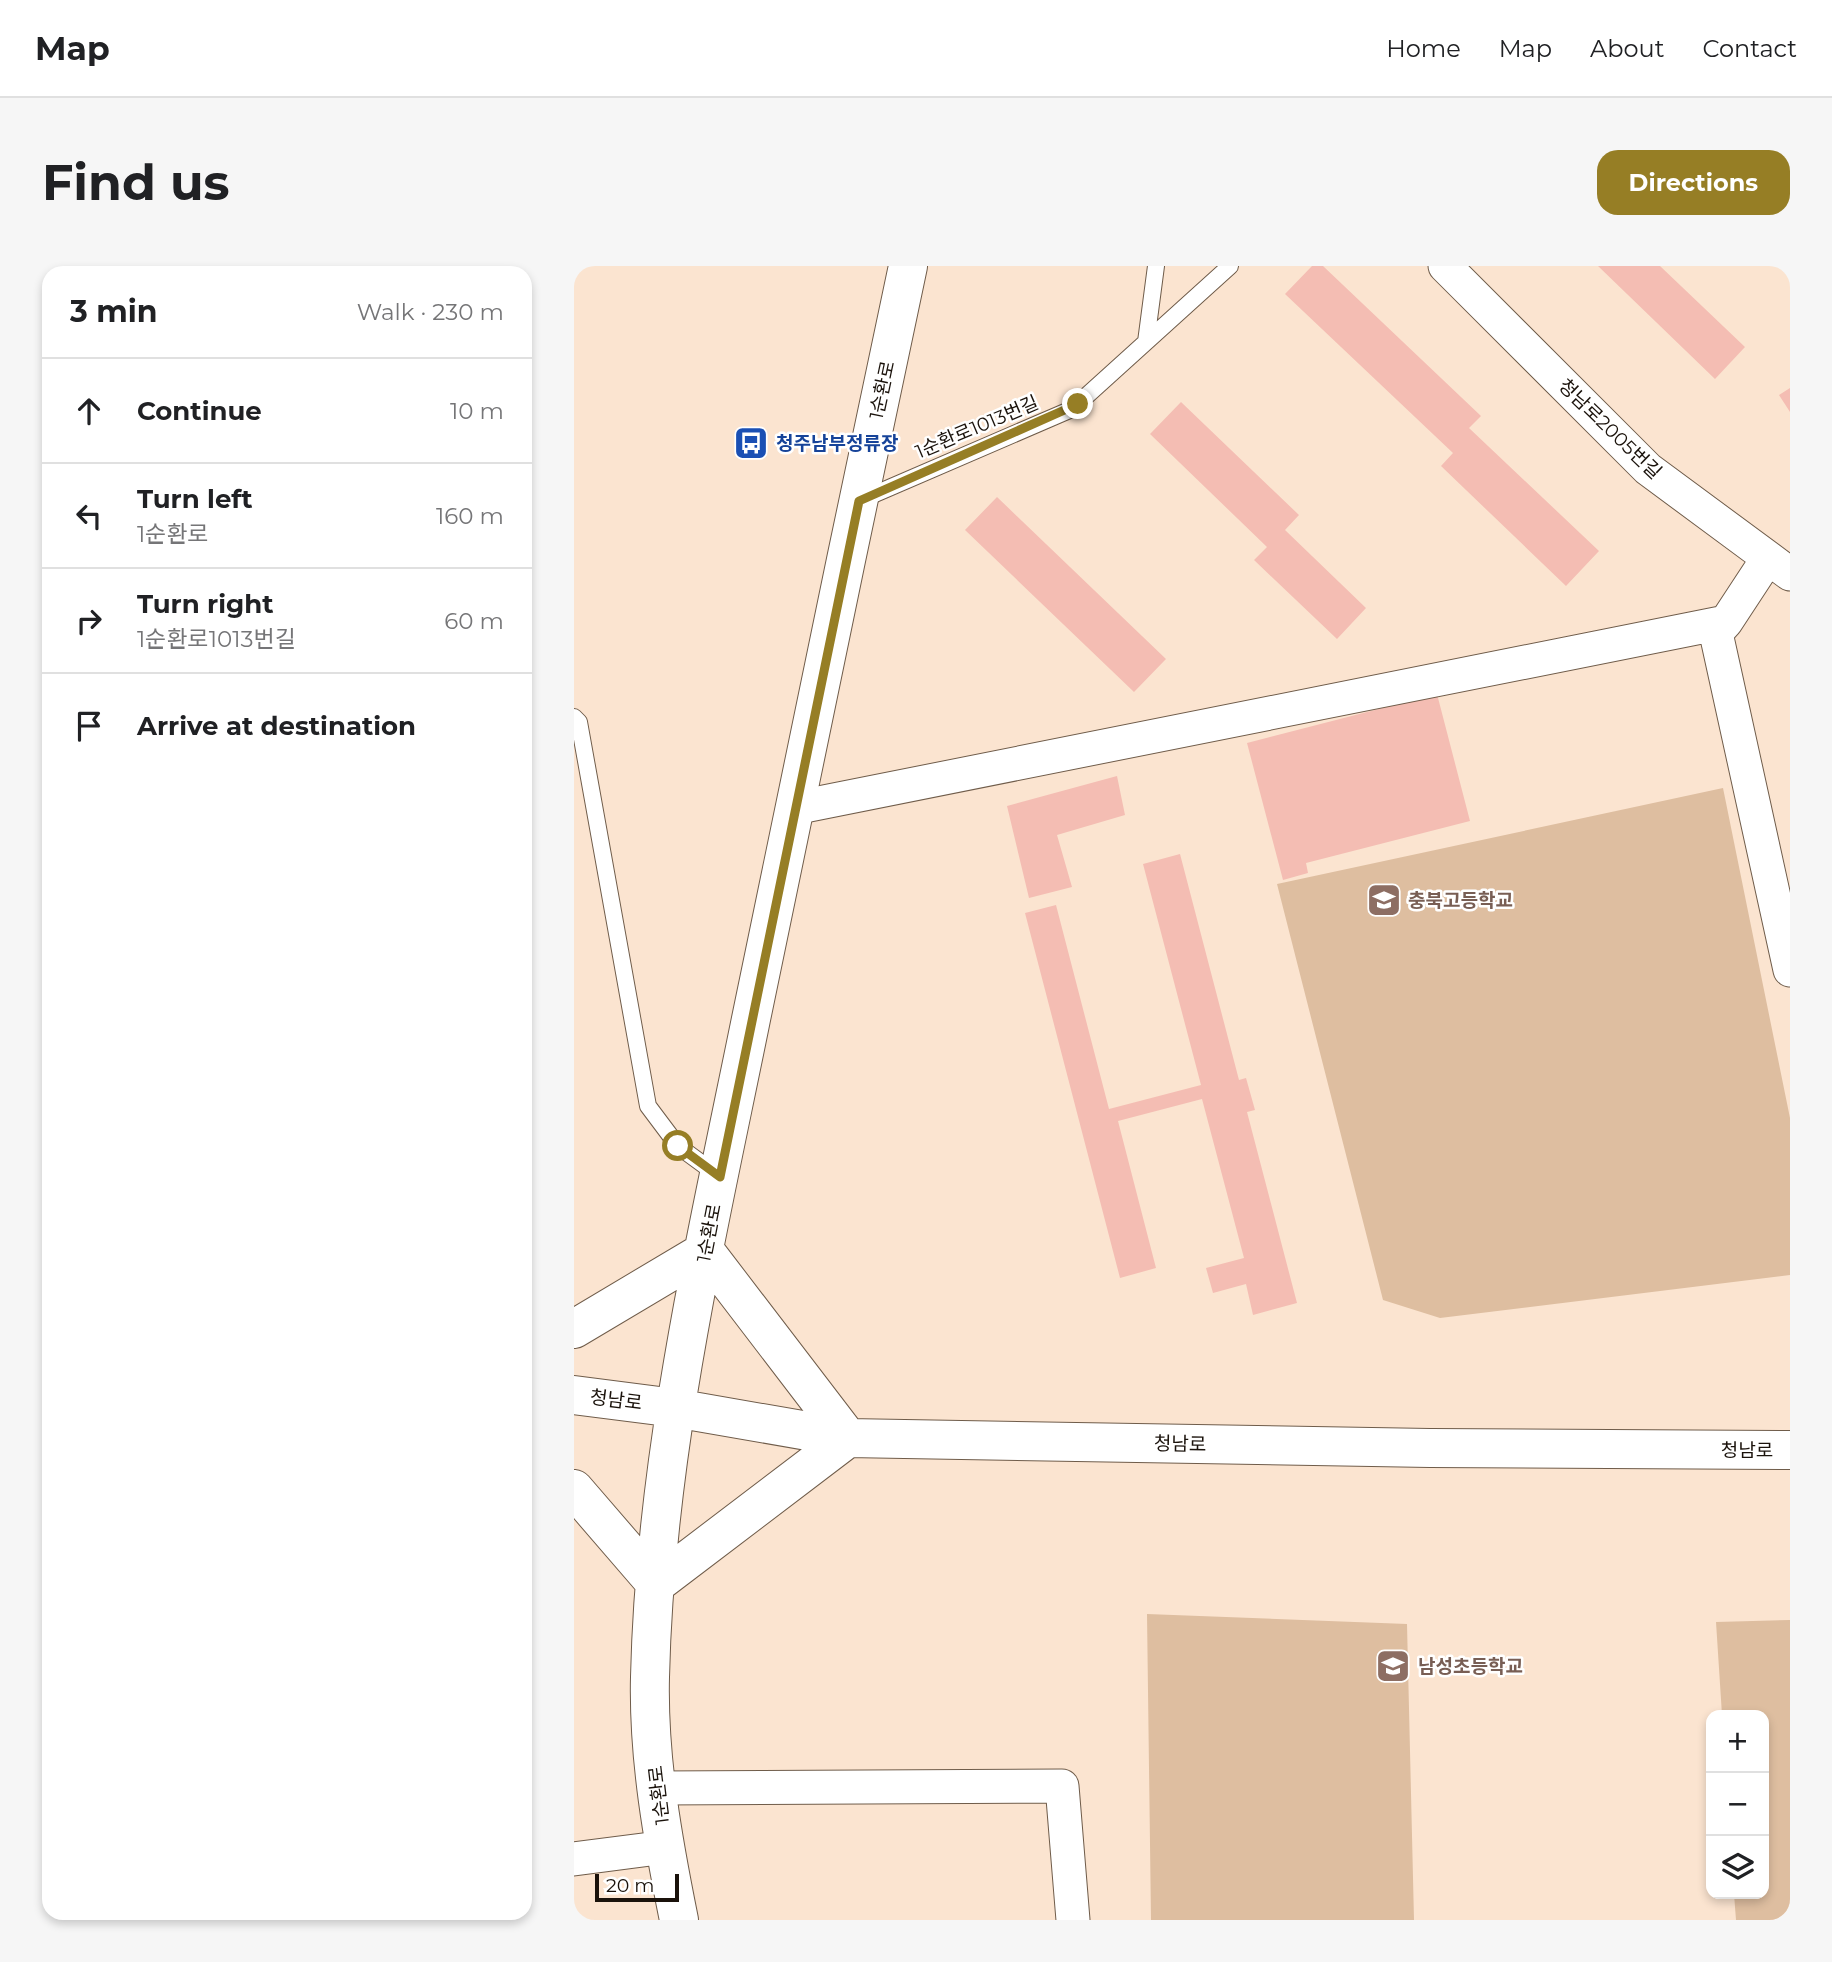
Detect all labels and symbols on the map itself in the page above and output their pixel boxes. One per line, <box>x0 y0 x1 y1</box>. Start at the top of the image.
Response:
street label: 1순환로 <box>865 359 899 421</box>
street label: 청남로2005번길 <box>1554 374 1666 484</box>
route end <box>1062 388 1093 419</box>
street label: 1순환로1013번길 <box>912 391 1042 463</box>
bus stop icon: 청주남부정류장 <box>732 424 770 462</box>
place label: 청주남부정류장 <box>776 432 898 455</box>
school or university icon: 충북고등학교 <box>1365 881 1403 919</box>
place label: 충북고등학교 <box>1408 889 1513 912</box>
route start <box>662 1130 693 1161</box>
street label: 1순환로 <box>692 1202 726 1264</box>
street label: 청남로 <box>589 1385 643 1415</box>
street label: 청남로 <box>1154 1432 1206 1456</box>
street label: 청남로 <box>1721 1439 1773 1462</box>
school or university icon: 남성초등학교 <box>1374 1647 1412 1685</box>
place label: 남성초등학교 <box>1418 1655 1523 1678</box>
street label: 1순환로 <box>644 1764 674 1826</box>
scale bar <box>595 1871 679 1903</box>

